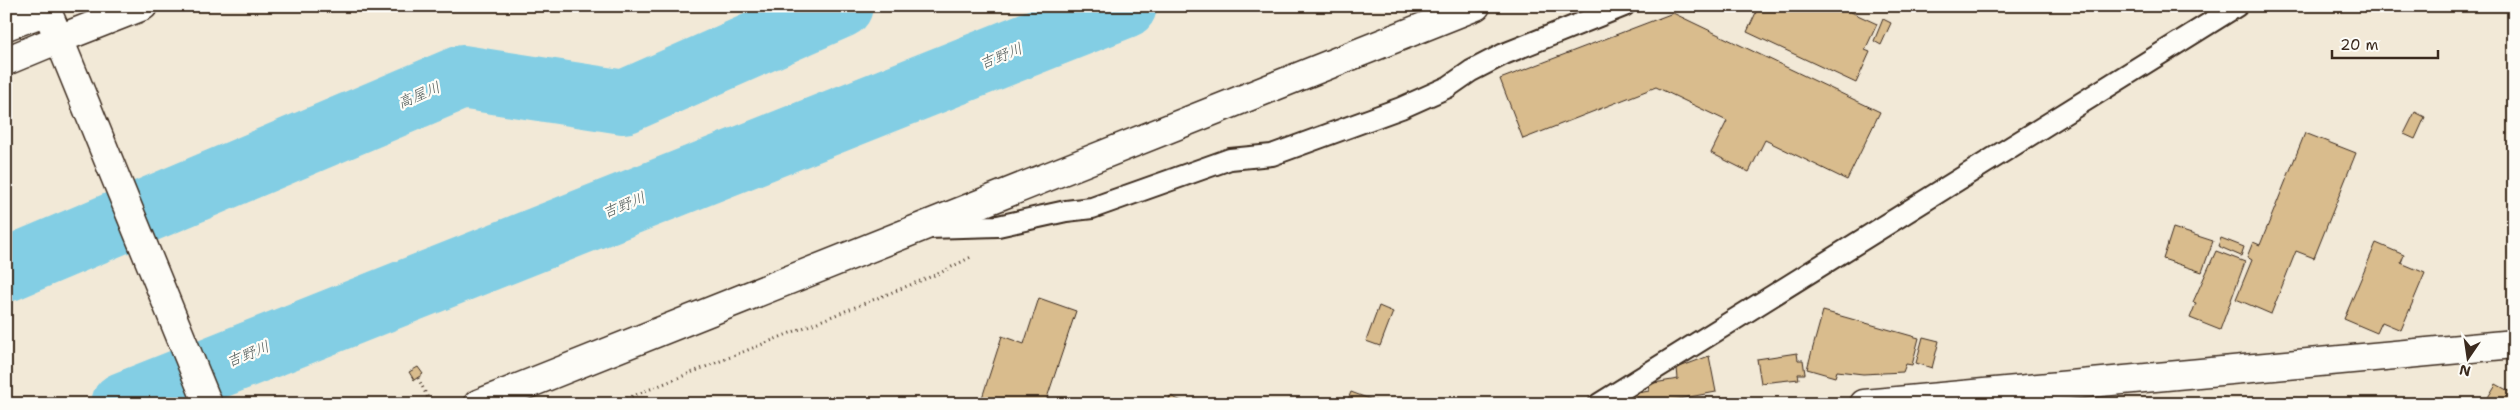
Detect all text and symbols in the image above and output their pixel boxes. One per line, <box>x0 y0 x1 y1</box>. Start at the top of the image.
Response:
scale bar <box>2332 28 2439 60</box>
text: 20 m <box>2340 35 2379 55</box>
water label: 吉野川 <box>976 38 1026 74</box>
water label: 高屋川 <box>394 77 444 113</box>
water label: 吉野川 <box>599 187 649 223</box>
north arrow <box>2442 332 2492 382</box>
water label: 吉野川 <box>223 336 273 372</box>
text: N <box>2458 361 2473 381</box>

